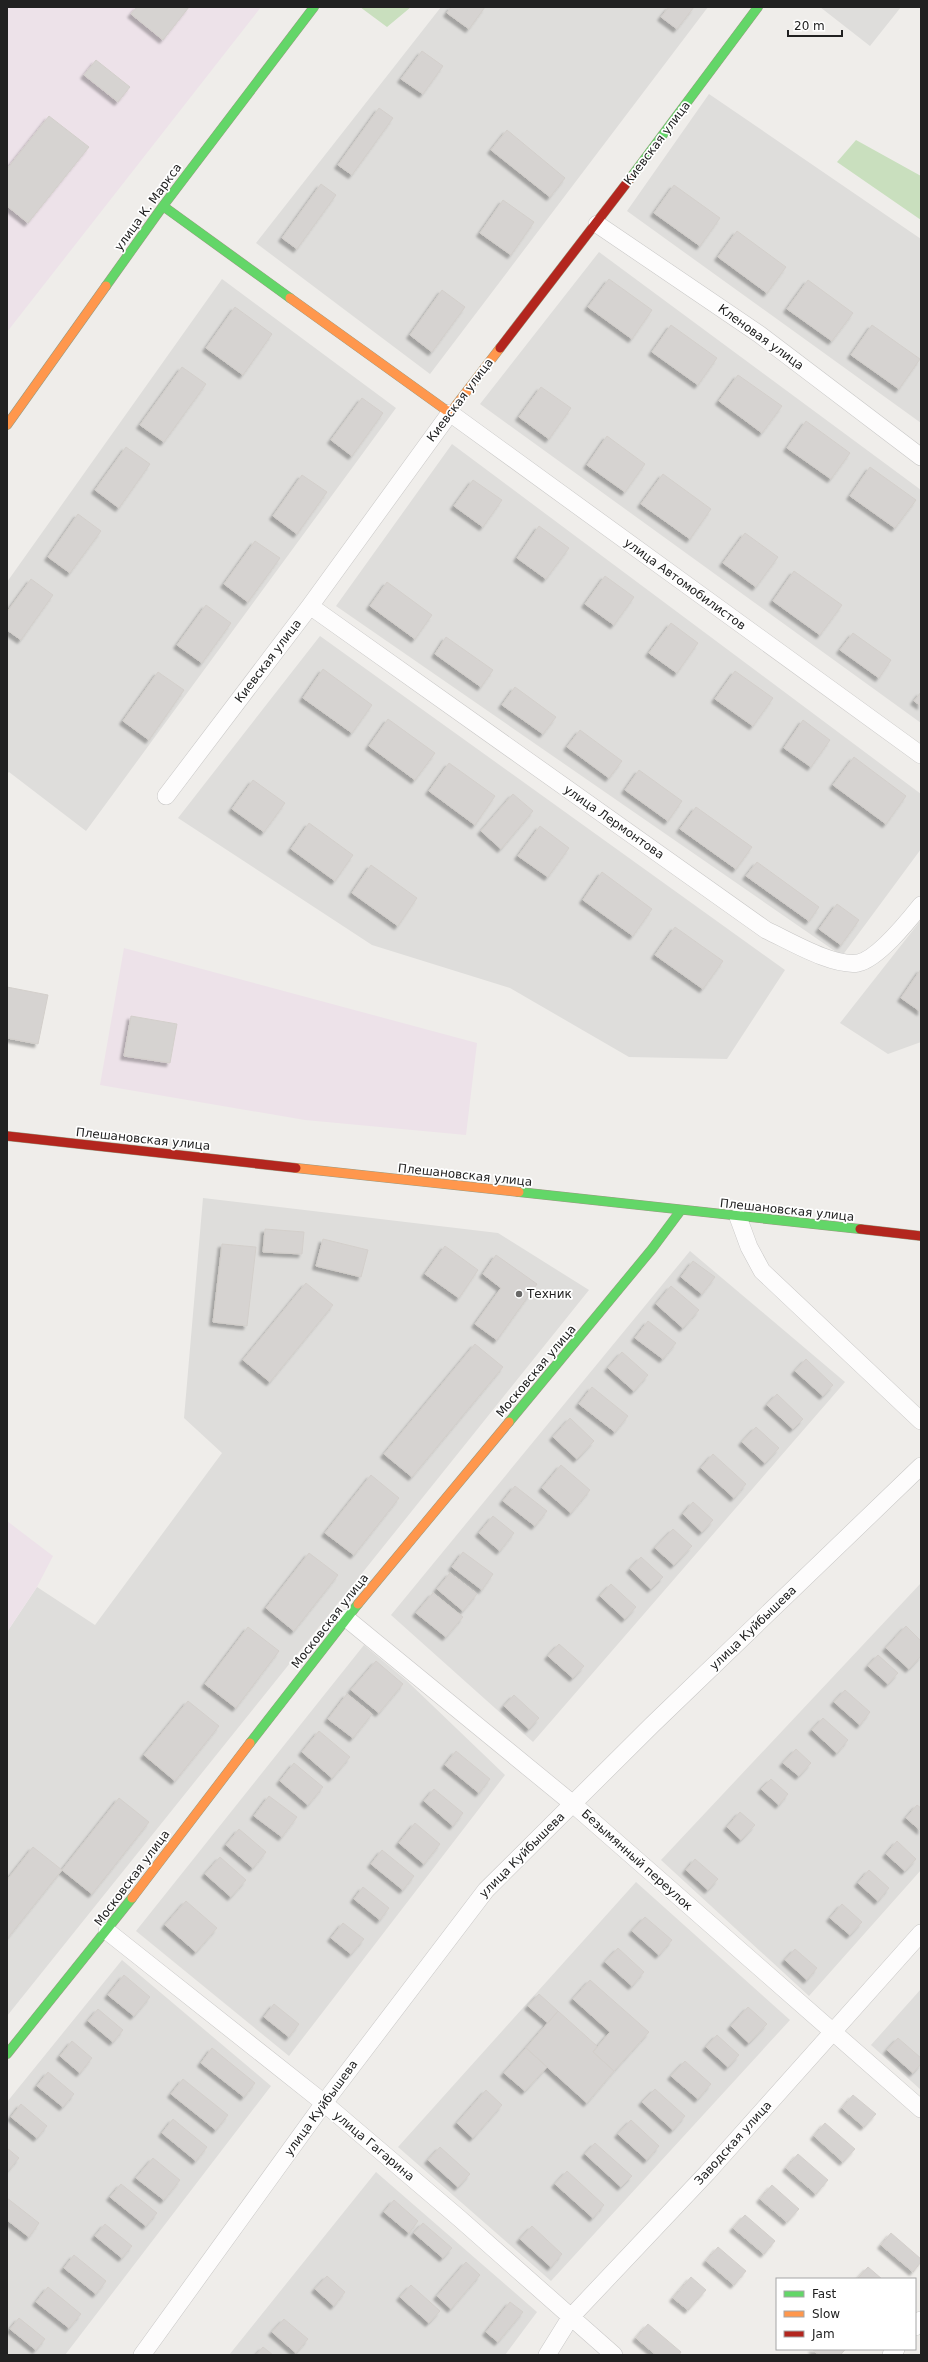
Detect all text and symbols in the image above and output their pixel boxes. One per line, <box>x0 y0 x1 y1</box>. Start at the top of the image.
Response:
scale bar <box>788 12 842 38</box>
text: 20 m <box>794 19 825 33</box>
street label: Киевская улица <box>621 98 693 188</box>
street label: улица К. Маркса <box>112 161 184 253</box>
street label: Кленовая улица <box>715 301 807 373</box>
street label: Киевская улица <box>424 355 496 445</box>
street label: улица Автомобилистов <box>622 535 748 633</box>
street label: Киевская улица <box>232 616 304 706</box>
street label: улица Лермонтова <box>561 782 667 862</box>
street label: Плешановская улица <box>75 1125 211 1153</box>
street label: Плешановская улица <box>397 1161 533 1189</box>
street label: Плешановская улица <box>719 1196 855 1224</box>
place label: Техник <box>526 1287 572 1301</box>
marker: Техник <box>514 1289 524 1299</box>
street label: Московская улица <box>493 1322 579 1420</box>
street label: Московская улица <box>289 1571 371 1671</box>
street label: улица Куйбышева <box>707 1583 799 1673</box>
street label: Безымянный переулок <box>579 1807 695 1913</box>
street label: улица Куйбышева <box>476 1809 568 1901</box>
street label: Московская улица <box>91 1827 173 1929</box>
street label: улица Куйбышева <box>282 2057 360 2159</box>
street label: Заводская улица <box>692 2098 774 2188</box>
street label: улица Гагарина <box>331 2108 417 2184</box>
legend <box>776 2278 916 2350</box>
text: Fast <box>812 2287 836 2301</box>
text: Slow <box>812 2307 840 2321</box>
text: Jam <box>811 2327 835 2341</box>

